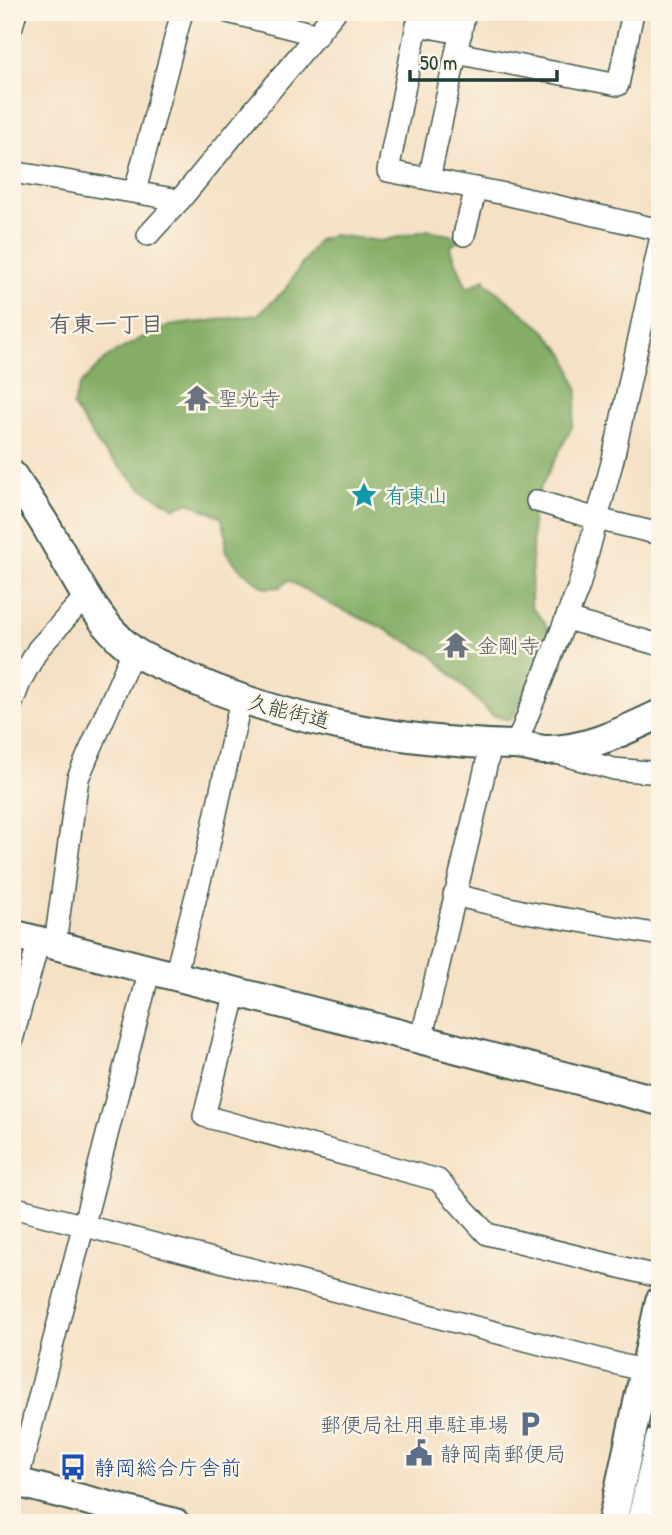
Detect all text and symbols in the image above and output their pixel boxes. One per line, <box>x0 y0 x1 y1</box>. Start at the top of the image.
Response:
scale bar <box>410 38 556 82</box>
text: 50 m <box>420 48 457 77</box>
district label: 有東一丁目 <box>49 308 164 339</box>
temple icon: 聖光寺 <box>182 383 212 413</box>
place label: 聖光寺 <box>218 384 281 413</box>
place icon: 有東山 <box>349 480 379 510</box>
place label: 有東山 <box>385 481 448 510</box>
temple icon: 金剛寺 <box>441 630 471 660</box>
place label: 金剛寺 <box>477 631 540 660</box>
street label: 久能街道 <box>245 687 333 735</box>
parking icon: 郵便局社用車駐車場 <box>515 1409 545 1439</box>
place label: 郵便局社用車駐車場 <box>320 1410 509 1439</box>
public building icon: 静岡南郵便局 <box>404 1438 434 1468</box>
place label: 静岡南郵便局 <box>440 1439 566 1468</box>
bus stop icon: 静岡総合庁舎前 <box>58 1452 88 1482</box>
place label: 静岡総合庁舎前 <box>94 1453 241 1482</box>

